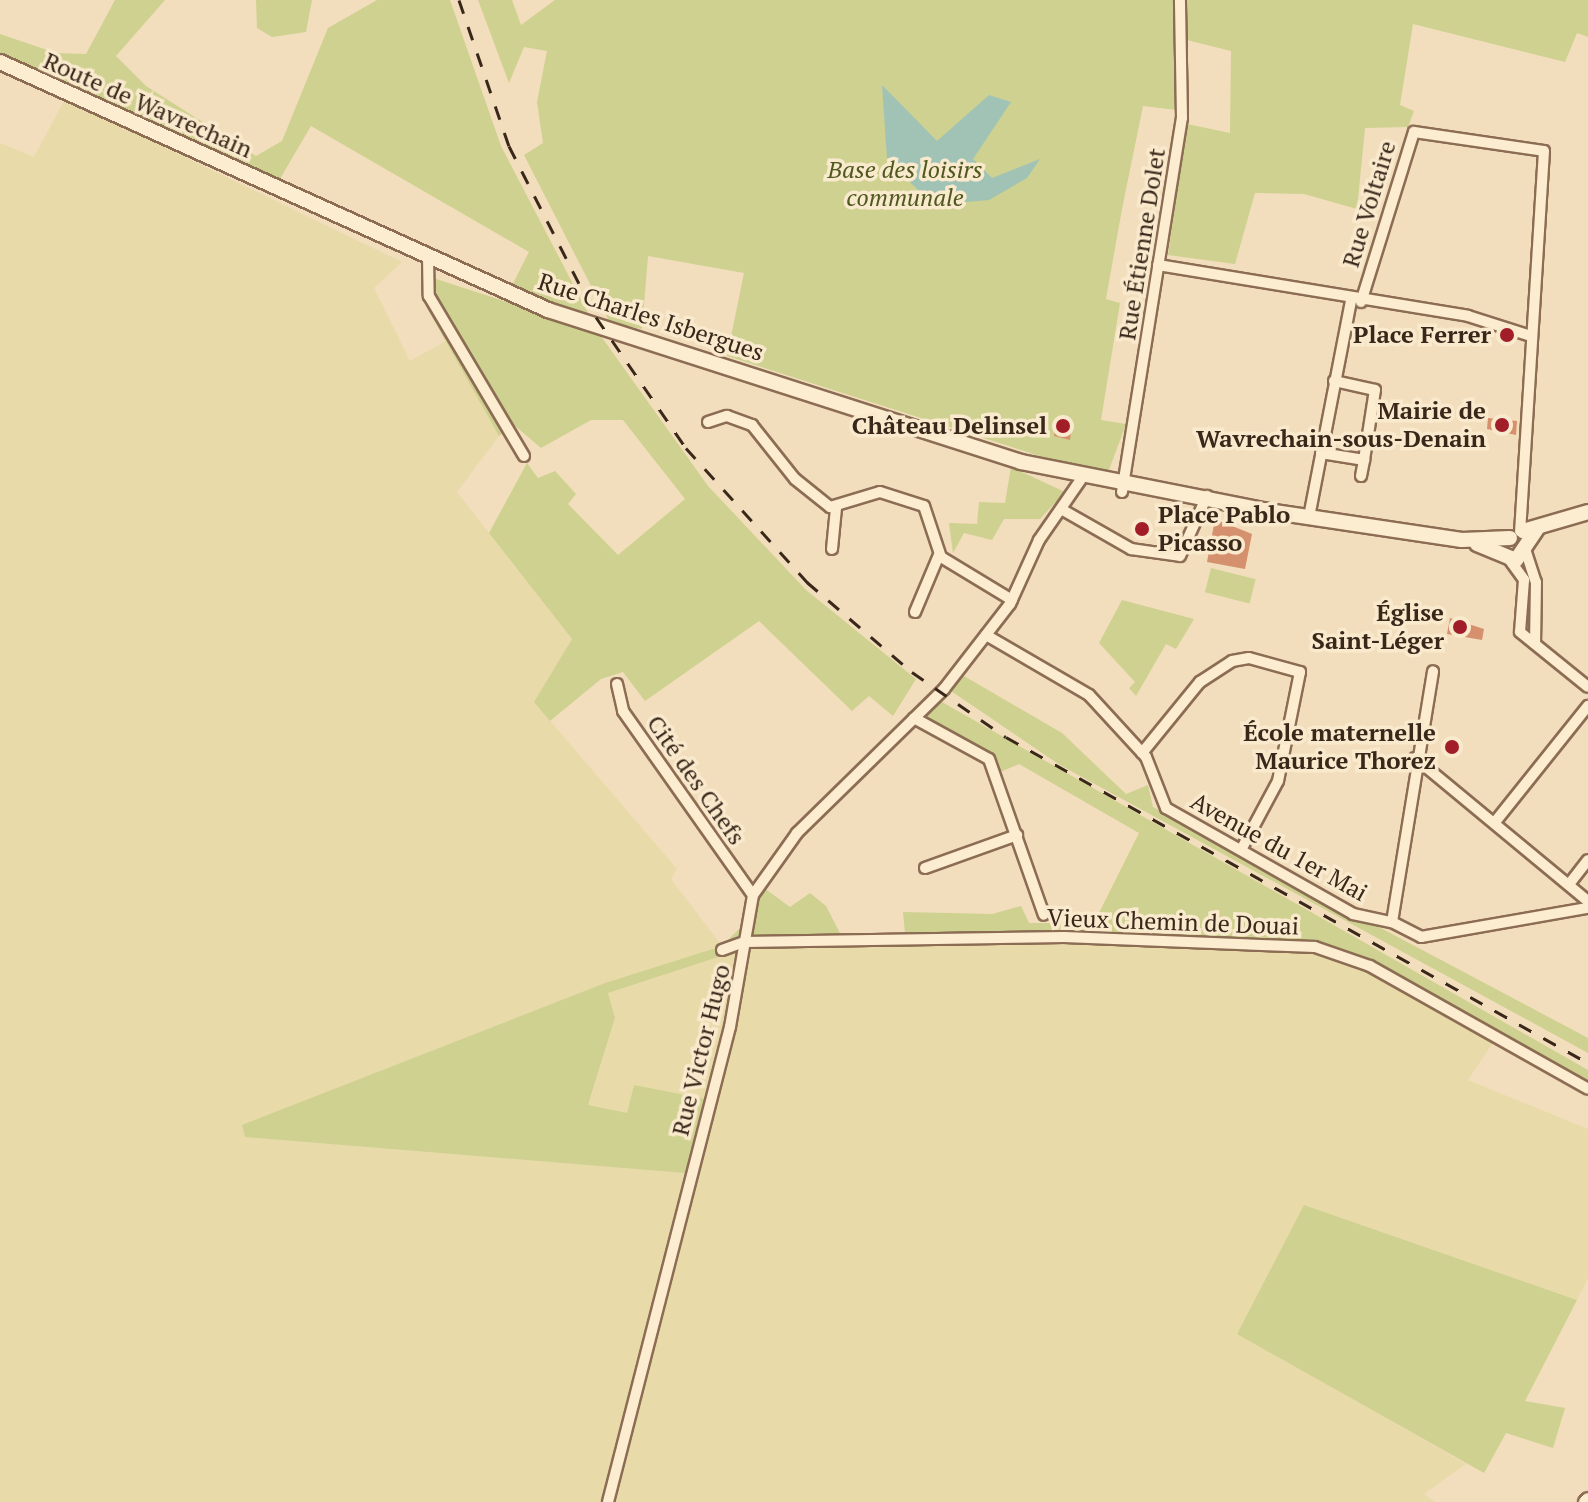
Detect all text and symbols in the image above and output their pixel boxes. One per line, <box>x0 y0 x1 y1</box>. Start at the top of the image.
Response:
street label: Route de Wavrechain <box>39 46 257 164</box>
street label: Rue Voltaire <box>1336 137 1402 271</box>
street label: Rue Étienne Dolet <box>1113 146 1171 342</box>
park label: Base des loisirs communale <box>827 156 983 212</box>
street label: Rue Charles Isbergues <box>535 267 767 367</box>
place label: Place Ferrer <box>1353 321 1491 349</box>
marker: Place Ferrer <box>1498 326 1516 344</box>
place label: Mairie de Wavrechain-sous-Denain <box>1196 397 1486 453</box>
place label: Château Delinsel <box>852 412 1047 440</box>
marker: Mairie de Wavrechain-sous-Denain <box>1493 416 1511 434</box>
marker: Château Delinsel <box>1054 417 1072 435</box>
place label: Place Pablo Picasso <box>1158 501 1290 557</box>
marker: Place Pablo Picasso <box>1133 520 1151 538</box>
place label: Église Saint-Léger <box>1312 599 1444 655</box>
marker: Église Saint-Léger <box>1451 618 1469 636</box>
street label: Cité des Chefs <box>641 710 751 850</box>
place label: École maternelle Maurice Thorez <box>1243 719 1436 775</box>
marker: École maternelle Maurice Thorez <box>1443 738 1461 756</box>
street label: Avenue du 1er Mai <box>1186 787 1372 907</box>
street label: Vieux Chemin de Douai <box>1047 903 1299 941</box>
street label: Rue Victor Hugo <box>666 961 736 1139</box>

